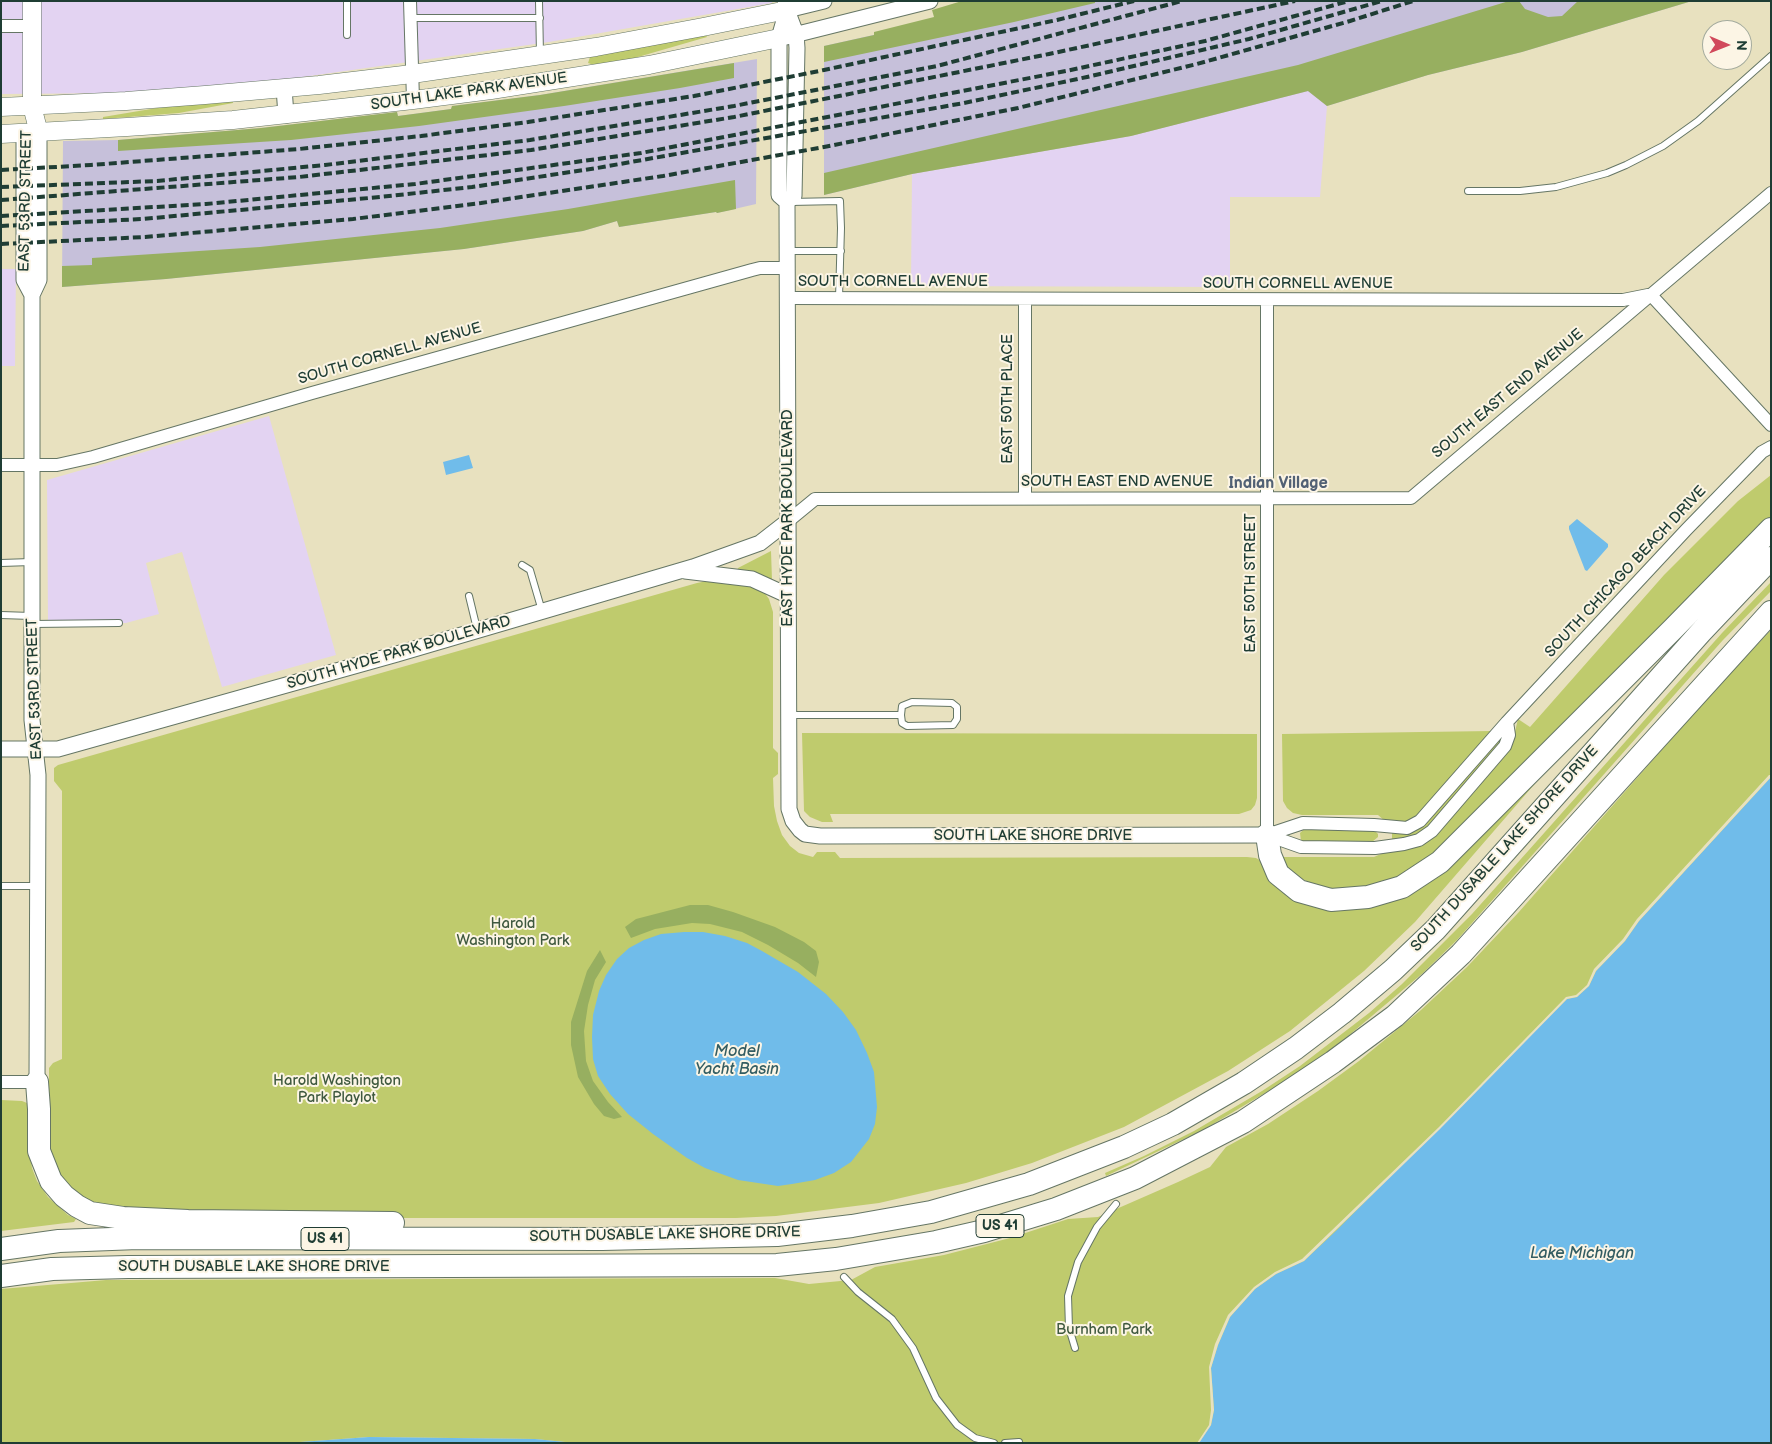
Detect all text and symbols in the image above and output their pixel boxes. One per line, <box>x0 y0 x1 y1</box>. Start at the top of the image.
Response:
north arrow <box>1702 20 1752 70</box>
text: N <box>1733 40 1750 51</box>
street label: SOUTH LAKE PARK AVENUE <box>370 69 568 115</box>
street label: EAST 53RD STREET <box>16 130 36 272</box>
street label: SOUTH CORNELL AVENUE <box>798 273 988 291</box>
street label: SOUTH CORNELL AVENUE <box>1203 275 1393 293</box>
street label: SOUTH CORNELL AVENUE <box>296 319 484 389</box>
street label: SOUTH EAST END AVENUE <box>1429 325 1587 463</box>
street label: EAST 50TH PLACE <box>999 334 1017 464</box>
street label: EAST HYDE PARK BOULEVARD <box>779 409 797 627</box>
street label: SOUTH EAST END AVENUE <box>1021 473 1213 491</box>
district label: Indian Village <box>1228 474 1328 494</box>
street label: SOUTH CHICAGO BEACH DRIVE <box>1542 483 1710 661</box>
street label: EAST 50TH STREET <box>1242 513 1260 653</box>
street label: SOUTH HYDE PARK BOULEVARD <box>285 612 513 694</box>
street label: EAST 53RD STREET <box>24 618 46 760</box>
street label: SOUTH DUSABLE LAKE SHORE DRIVE <box>1408 742 1602 956</box>
street label: SOUTH LAKE SHORE DRIVE <box>934 827 1132 845</box>
park label: Harold Washington Park <box>457 915 569 950</box>
water label: Model Yacht Basin <box>695 1042 779 1080</box>
park label: Harold Washington Park Playlot <box>273 1072 401 1107</box>
road number: US 41 <box>976 1214 1024 1238</box>
street label: SOUTH DUSABLE LAKE SHORE DRIVE <box>529 1224 801 1246</box>
road number: US 41 <box>301 1228 349 1250</box>
water label: Lake Michigan <box>1530 1244 1634 1264</box>
street label: SOUTH DUSABLE LAKE SHORE DRIVE <box>118 1258 390 1276</box>
park label: Burnham Park <box>1056 1321 1152 1339</box>

